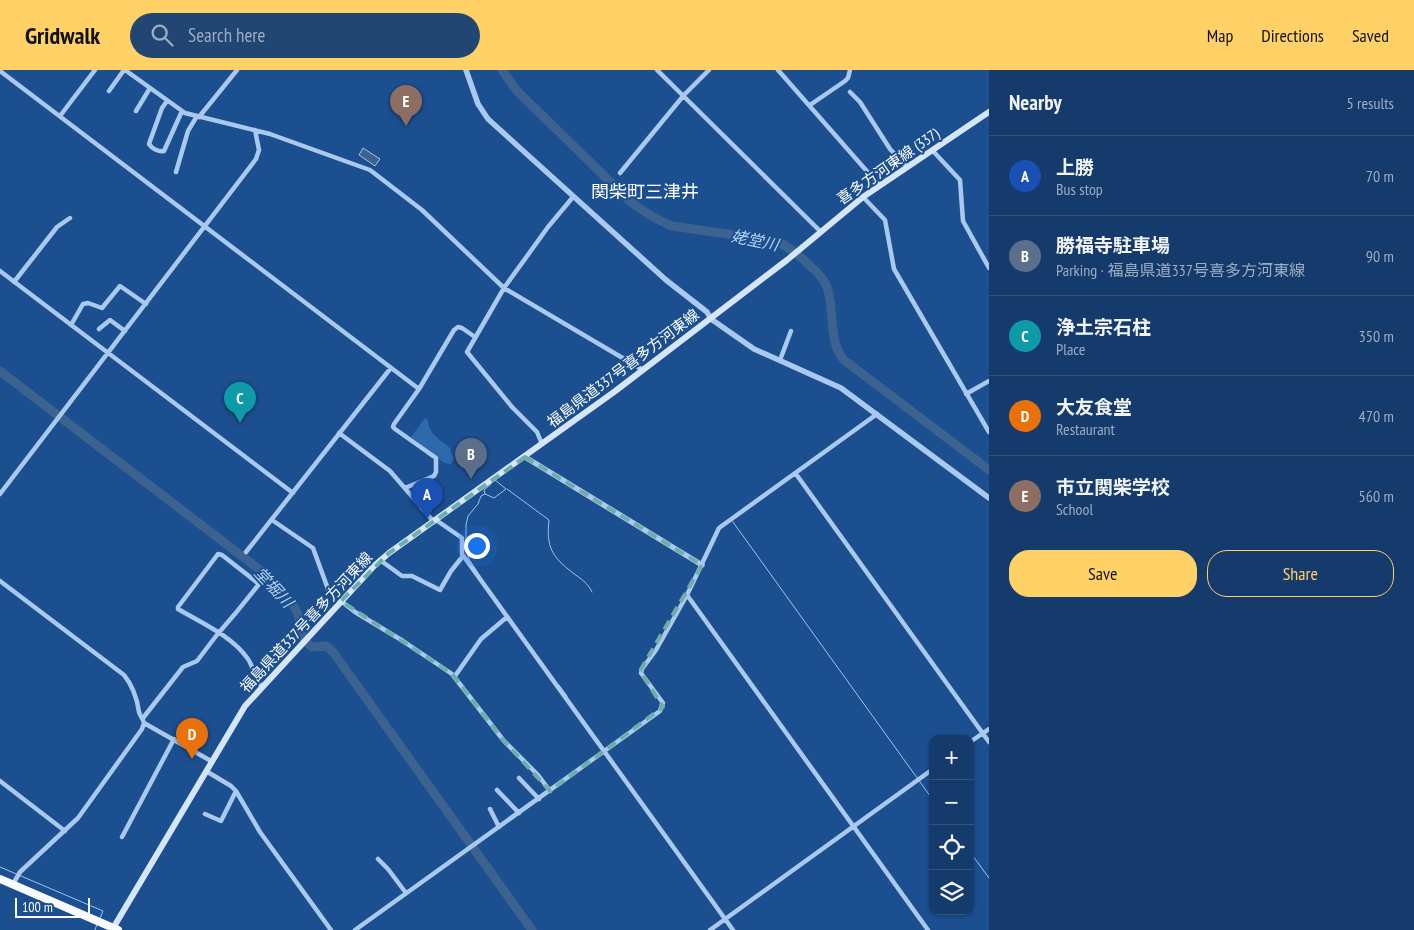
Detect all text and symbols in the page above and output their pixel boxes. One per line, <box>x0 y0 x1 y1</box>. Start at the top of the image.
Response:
search box <box>130 13 480 58</box>
text: Gridwalk <box>25 20 100 51</box>
icon: search <box>148 21 176 49</box>
text: Search here <box>188 23 265 47</box>
text: Map <box>1207 24 1233 47</box>
text: Directions <box>1261 24 1324 47</box>
text: Saved <box>1352 24 1389 47</box>
pin: E <box>390 85 422 126</box>
text: Nearby <box>1009 89 1062 116</box>
text: 5 results <box>1347 93 1394 113</box>
street label: 喜多方河東線 (337) <box>833 123 943 208</box>
text: 上勝 <box>1056 155 1094 179</box>
text: A <box>1021 166 1029 186</box>
text: 70 m <box>1366 166 1394 186</box>
text: Bus stop <box>1056 179 1103 199</box>
district label: 関柴町三津井 <box>591 180 699 203</box>
water label: 姥堂川 <box>729 225 783 255</box>
text: 勝福寺駐車場 <box>1056 233 1170 257</box>
text: B <box>1021 246 1029 266</box>
text: 90 m <box>1366 246 1394 266</box>
text: Parking · 福島県道337号喜多方河東線 <box>1056 260 1305 280</box>
street label: 福島県道337号喜多方河東線 <box>543 305 703 431</box>
text: 浄土宗石柱 <box>1056 315 1151 339</box>
text: C <box>1021 326 1029 346</box>
text: 350 m <box>1359 326 1394 346</box>
text: Place <box>1056 339 1085 359</box>
pin: C <box>224 382 256 423</box>
text: 大友食堂 <box>1056 395 1132 419</box>
text: D <box>1021 406 1029 426</box>
text: 470 m <box>1359 406 1394 426</box>
text: Restaurant <box>1056 419 1115 439</box>
pin: B <box>455 438 487 479</box>
text: 市立関柴学校 <box>1056 475 1170 499</box>
pin: A <box>411 478 443 519</box>
text: E <box>1022 486 1028 506</box>
text: 560 m <box>1359 486 1394 506</box>
text: School <box>1056 499 1093 519</box>
your location <box>464 533 490 559</box>
street label: 福島県道337号喜多方河東線 <box>236 548 376 696</box>
button: Save <box>1009 550 1197 597</box>
button: Share <box>1207 550 1394 597</box>
water label: 堂堀川 <box>250 563 299 613</box>
pin: D <box>176 718 208 759</box>
map controls <box>929 735 974 915</box>
button: + <box>929 735 974 780</box>
button: − <box>929 780 974 825</box>
button: locate <box>929 825 974 870</box>
button: layers <box>929 870 974 915</box>
scale bar <box>15 895 90 918</box>
text: 100 m <box>22 898 53 916</box>

